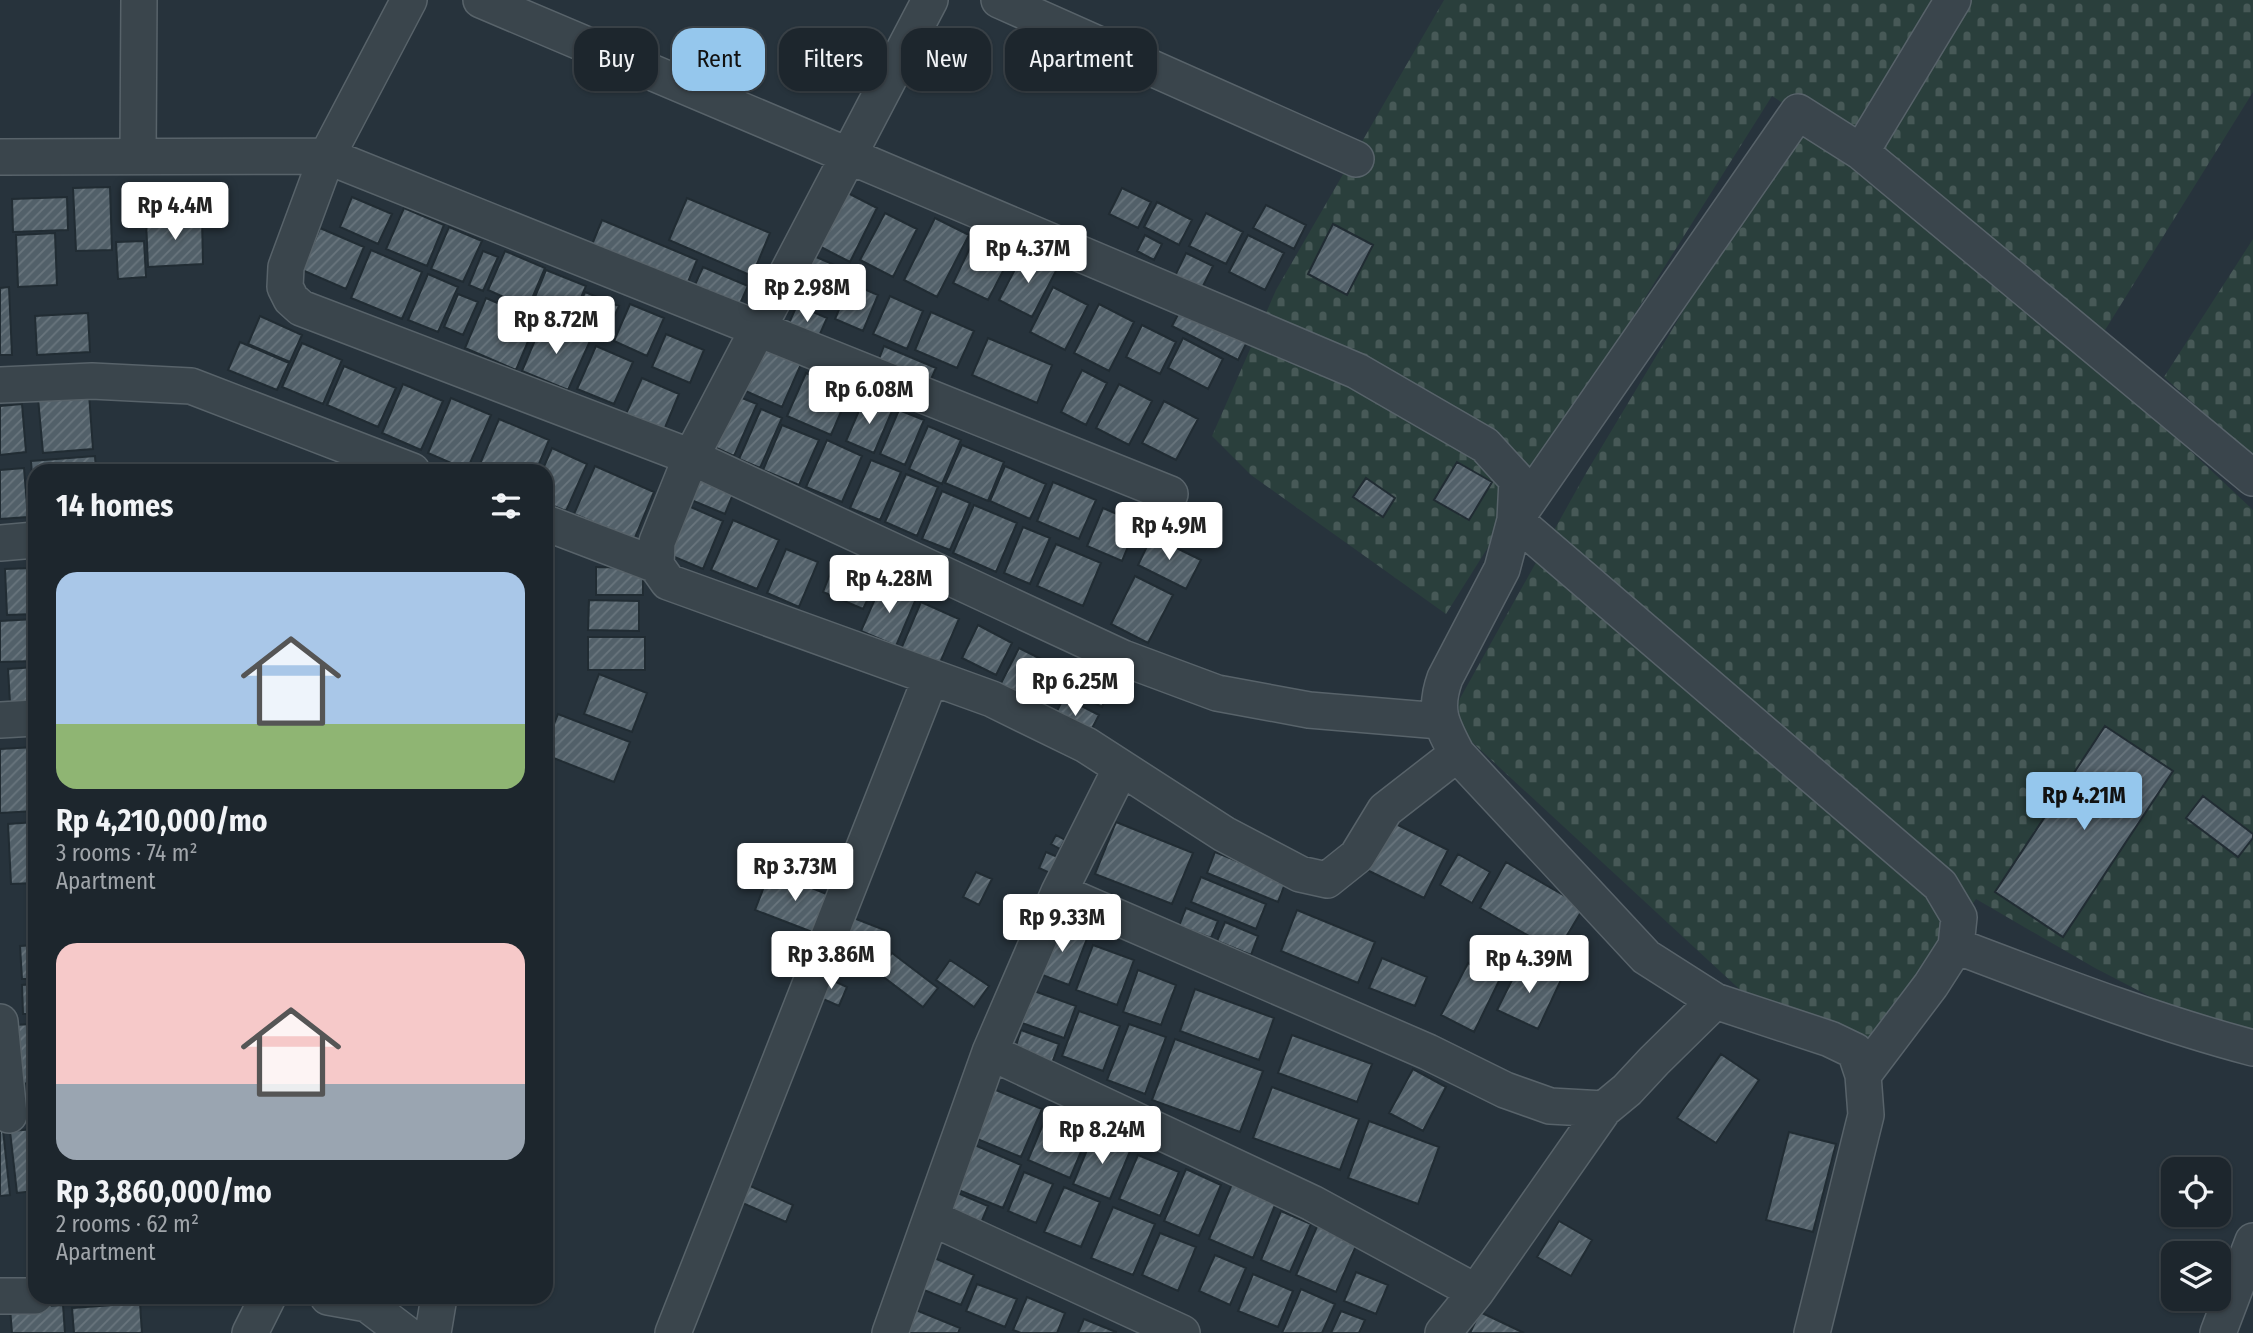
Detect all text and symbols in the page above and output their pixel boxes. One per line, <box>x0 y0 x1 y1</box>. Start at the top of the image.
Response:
chip: Buy <box>574 28 658 91</box>
chip: Rent <box>672 28 765 91</box>
chip: Filters <box>779 28 887 91</box>
chip: New <box>901 28 991 91</box>
chip: Apartment <box>1005 28 1157 91</box>
pin: Rp 4.4M <box>110 182 240 242</box>
text: Rp 4.4M <box>137 191 213 219</box>
pin: Rp 4.37M <box>956 226 1100 285</box>
text: Rp 4.37M <box>986 234 1070 262</box>
pin: Rp 2.98M <box>735 264 879 324</box>
text: Rp 2.98M <box>764 273 850 301</box>
pin: Rp 8.72M <box>484 296 628 356</box>
text: Rp 8.72M <box>514 305 598 333</box>
pin: Rp 6.08M <box>797 366 941 426</box>
text: Rp 6.08M <box>825 375 913 403</box>
icon: filters <box>487 487 525 525</box>
text: 14 homes <box>56 488 173 524</box>
pin: Rp 4.9M <box>1104 503 1234 562</box>
text: Rp 4.9M <box>1131 511 1207 539</box>
pin: Rp 4.28M <box>817 556 961 615</box>
text: Rp 4.28M <box>846 564 932 592</box>
icon: home <box>228 618 354 744</box>
pin: Rp 6.25M <box>1003 658 1147 718</box>
text: Rp 6.25M <box>1032 667 1118 695</box>
pin: Rp 4.21M <box>2012 772 2156 832</box>
text: Rp 4.21M <box>2042 781 2126 809</box>
text: Rp 4,210,000/mo <box>56 803 268 839</box>
text: 3 rooms · 74 m² <box>56 839 198 867</box>
pin: Rp 3.73M <box>723 844 867 903</box>
text: Rp 3.73M <box>753 852 837 880</box>
text: Apartment <box>56 867 156 895</box>
pin: Rp 9.33M <box>990 894 1134 954</box>
text: Rp 9.33M <box>1019 903 1105 931</box>
pin: Rp 3.86M <box>759 932 903 991</box>
pin: Rp 4.39M <box>1457 936 1601 995</box>
text: Rp 3.86M <box>787 940 875 968</box>
text: Rp 4.39M <box>1486 944 1572 972</box>
icon: home <box>228 989 354 1115</box>
pin: Rp 8.24M <box>1030 1106 1174 1166</box>
text: Rp 8.24M <box>1059 1115 1145 1143</box>
map controls <box>2161 1157 2231 1311</box>
button: locate <box>2161 1157 2231 1227</box>
text: Rp 3,860,000/mo <box>56 1174 272 1210</box>
text: 2 rooms · 62 m² <box>56 1210 199 1238</box>
text: Apartment <box>56 1238 156 1266</box>
button: layers <box>2161 1241 2231 1311</box>

